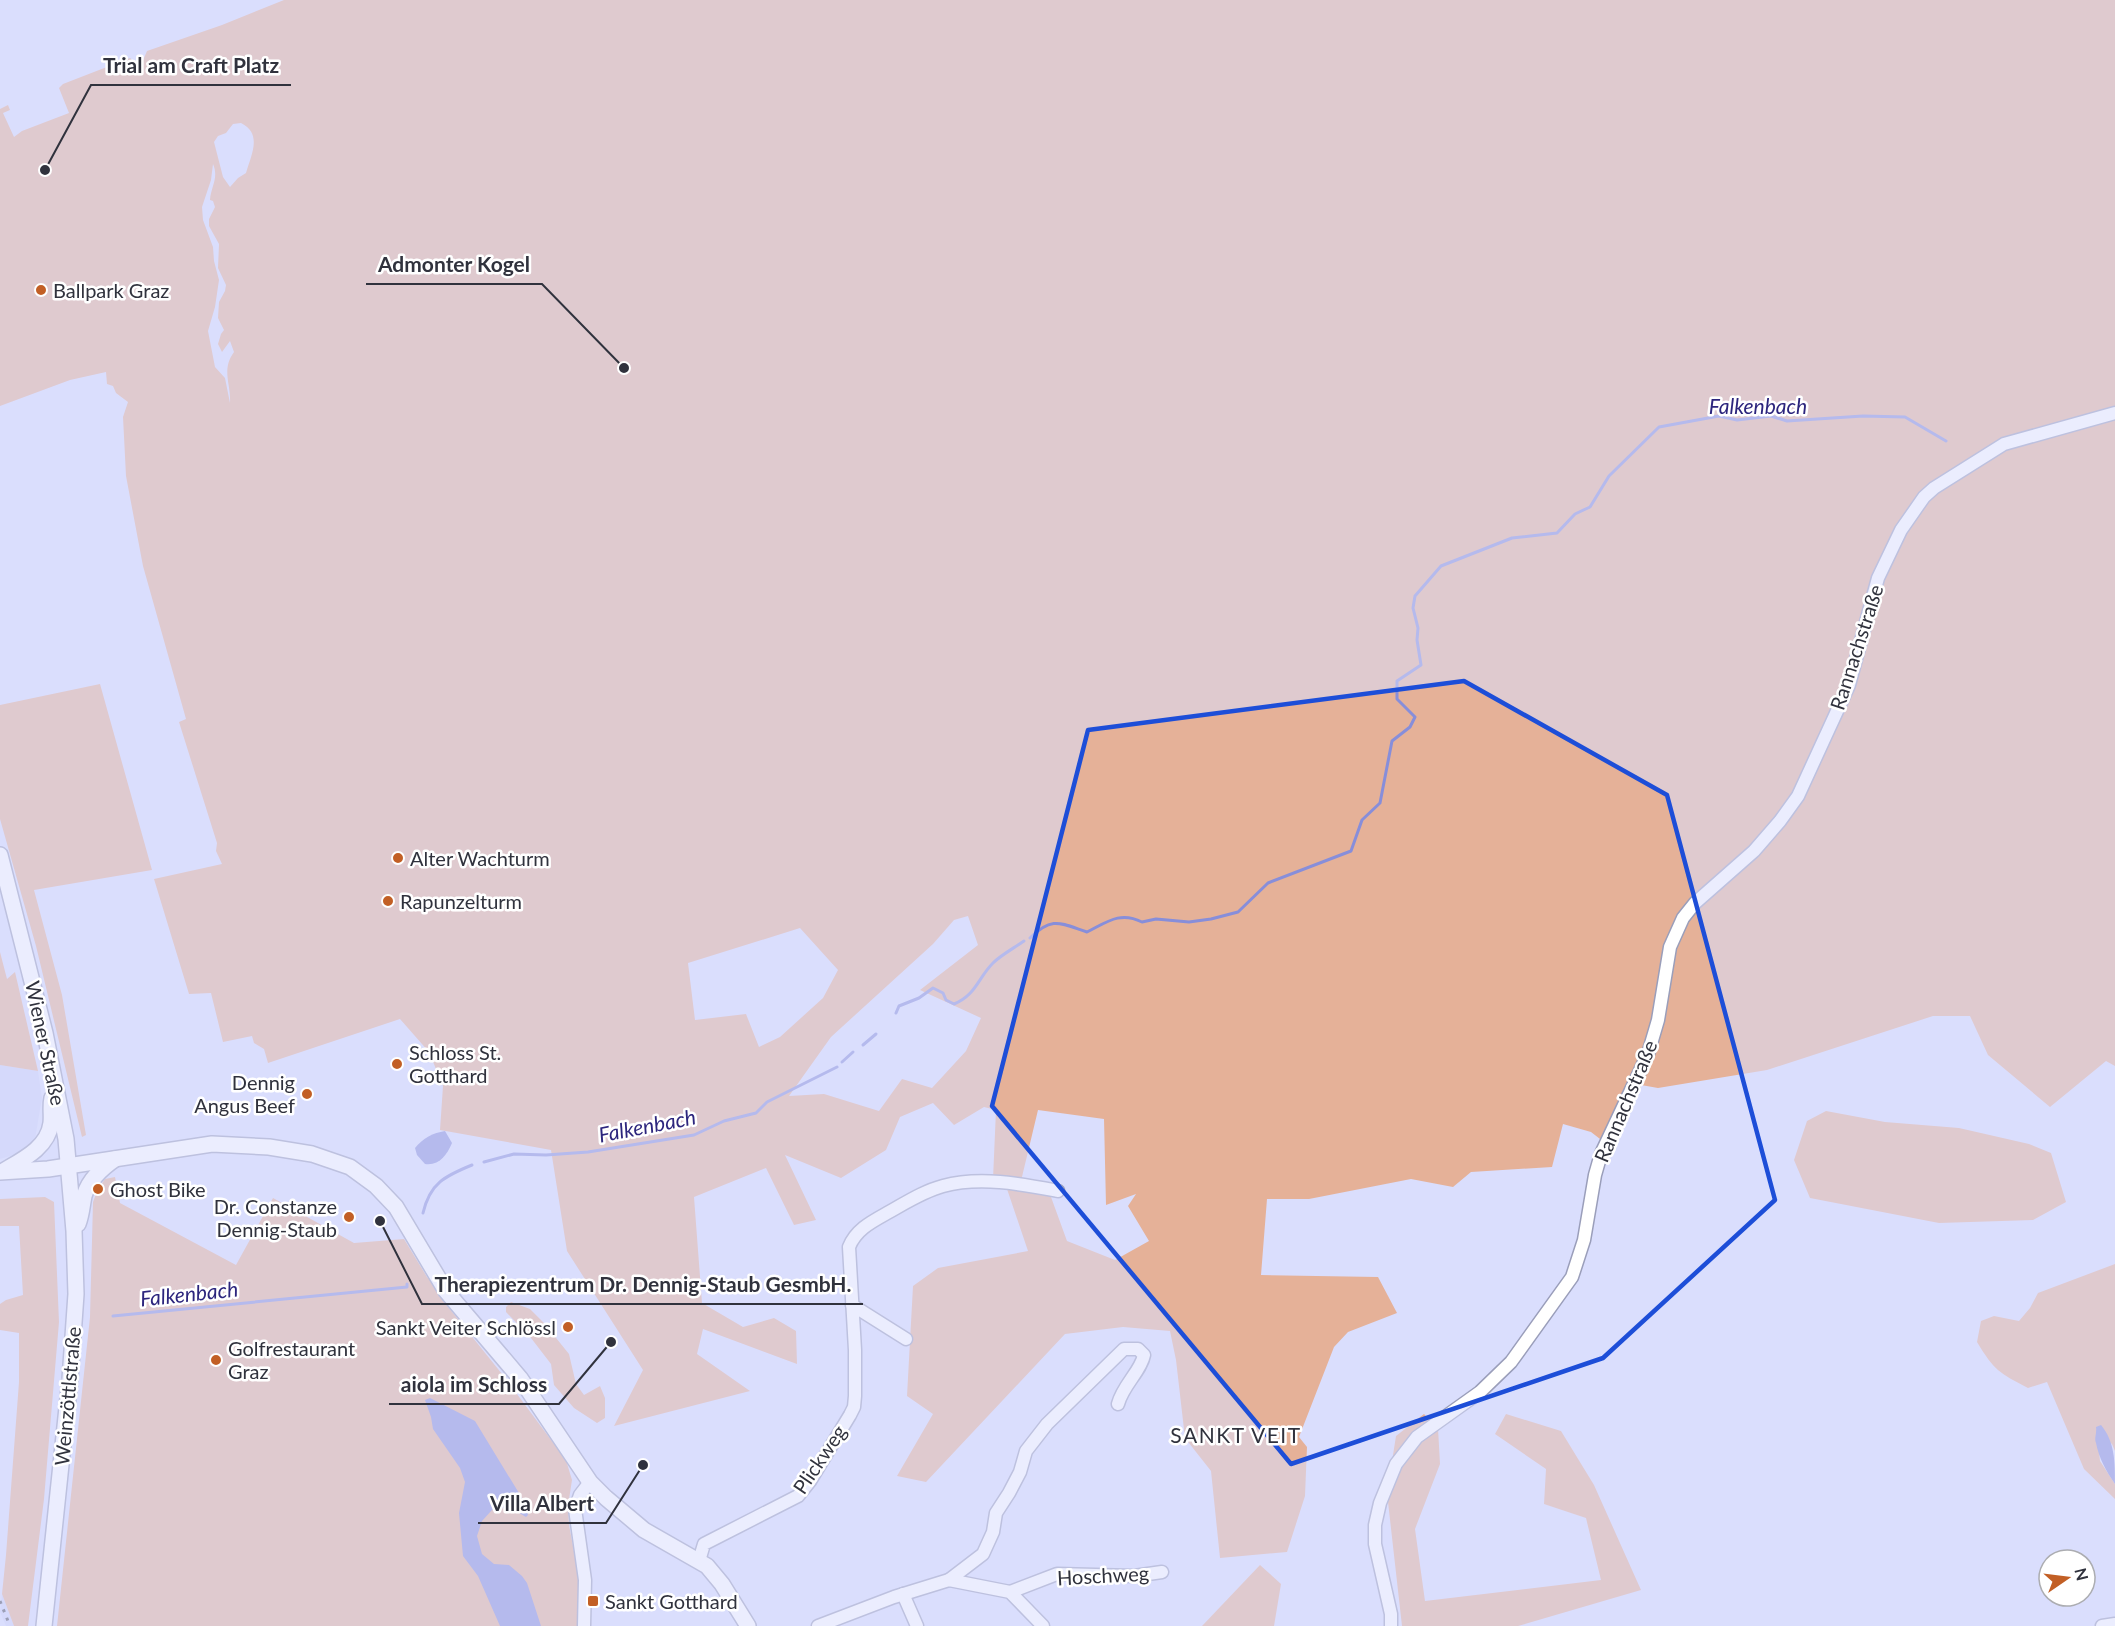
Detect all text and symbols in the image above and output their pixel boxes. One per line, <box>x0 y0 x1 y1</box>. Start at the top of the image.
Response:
callout: Trial am Craft Platz <box>91 46 291 85</box>
text: Trial am Craft Platz <box>103 52 279 77</box>
callout: Admonter Kogel <box>366 245 542 284</box>
text: Admonter Kogel <box>377 251 530 276</box>
place label: Ballpark Graz <box>53 278 169 302</box>
marker: Ballpark Graz <box>34 283 48 297</box>
water label: Falkenbach <box>1709 393 1807 418</box>
street label: Rannachstraße <box>1824 581 1888 713</box>
place label: Alter Wachturm <box>410 846 550 870</box>
marker: Alter Wachturm <box>391 851 405 865</box>
place label: Rapunzelturm <box>400 889 522 913</box>
marker: Rapunzelturm <box>381 894 395 908</box>
street label: Wiener Straße <box>21 979 71 1107</box>
street label: Rannachstraße <box>1588 1036 1662 1166</box>
place label: Schloss St. Gotthard <box>409 1040 501 1087</box>
marker: Schloss St. Gotthard <box>390 1057 404 1071</box>
place label: Dennig Angus Beef <box>194 1070 295 1117</box>
marker: Dennig Angus Beef <box>300 1087 314 1101</box>
water label: Falkenbach <box>596 1103 698 1147</box>
place label: Ghost Bike <box>110 1177 206 1201</box>
marker: Ghost Bike <box>91 1182 105 1196</box>
place label: Dr. Constanze Dennig-Staub <box>214 1194 337 1241</box>
marker: Dr. Constanze Dennig-Staub <box>342 1210 356 1224</box>
callout: Therapiezentrum Dr. Dennig-Staub GesmbH. <box>422 1265 863 1304</box>
text: Therapiezentrum Dr. Dennig-Staub GesmbH. <box>434 1271 852 1296</box>
water label: Falkenbach <box>139 1275 239 1311</box>
place label: Sankt Veiter Schlössl <box>376 1315 556 1339</box>
marker: Sankt Veiter Schlössl <box>561 1320 575 1334</box>
street label: Weinzöttlstraße <box>49 1325 85 1467</box>
place label: Golfrestaurant Graz <box>228 1336 355 1383</box>
marker: Golfrestaurant Graz <box>209 1353 223 1367</box>
callout: aiola im Schloss <box>389 1365 559 1404</box>
text: aiola im Schloss <box>401 1371 547 1396</box>
street label: Plickweg <box>787 1420 851 1498</box>
district label: SANKT VEIT <box>1170 1422 1302 1447</box>
callout: Villa Albert <box>478 1484 606 1523</box>
text: Villa Albert <box>489 1490 594 1515</box>
north arrow <box>2037 1548 2097 1608</box>
street label: Hoschweg <box>1056 1561 1150 1589</box>
text: N <box>2071 1566 2093 1583</box>
place label: Sankt Gotthard <box>605 1589 738 1613</box>
marker: Sankt Gotthard <box>586 1594 600 1608</box>

